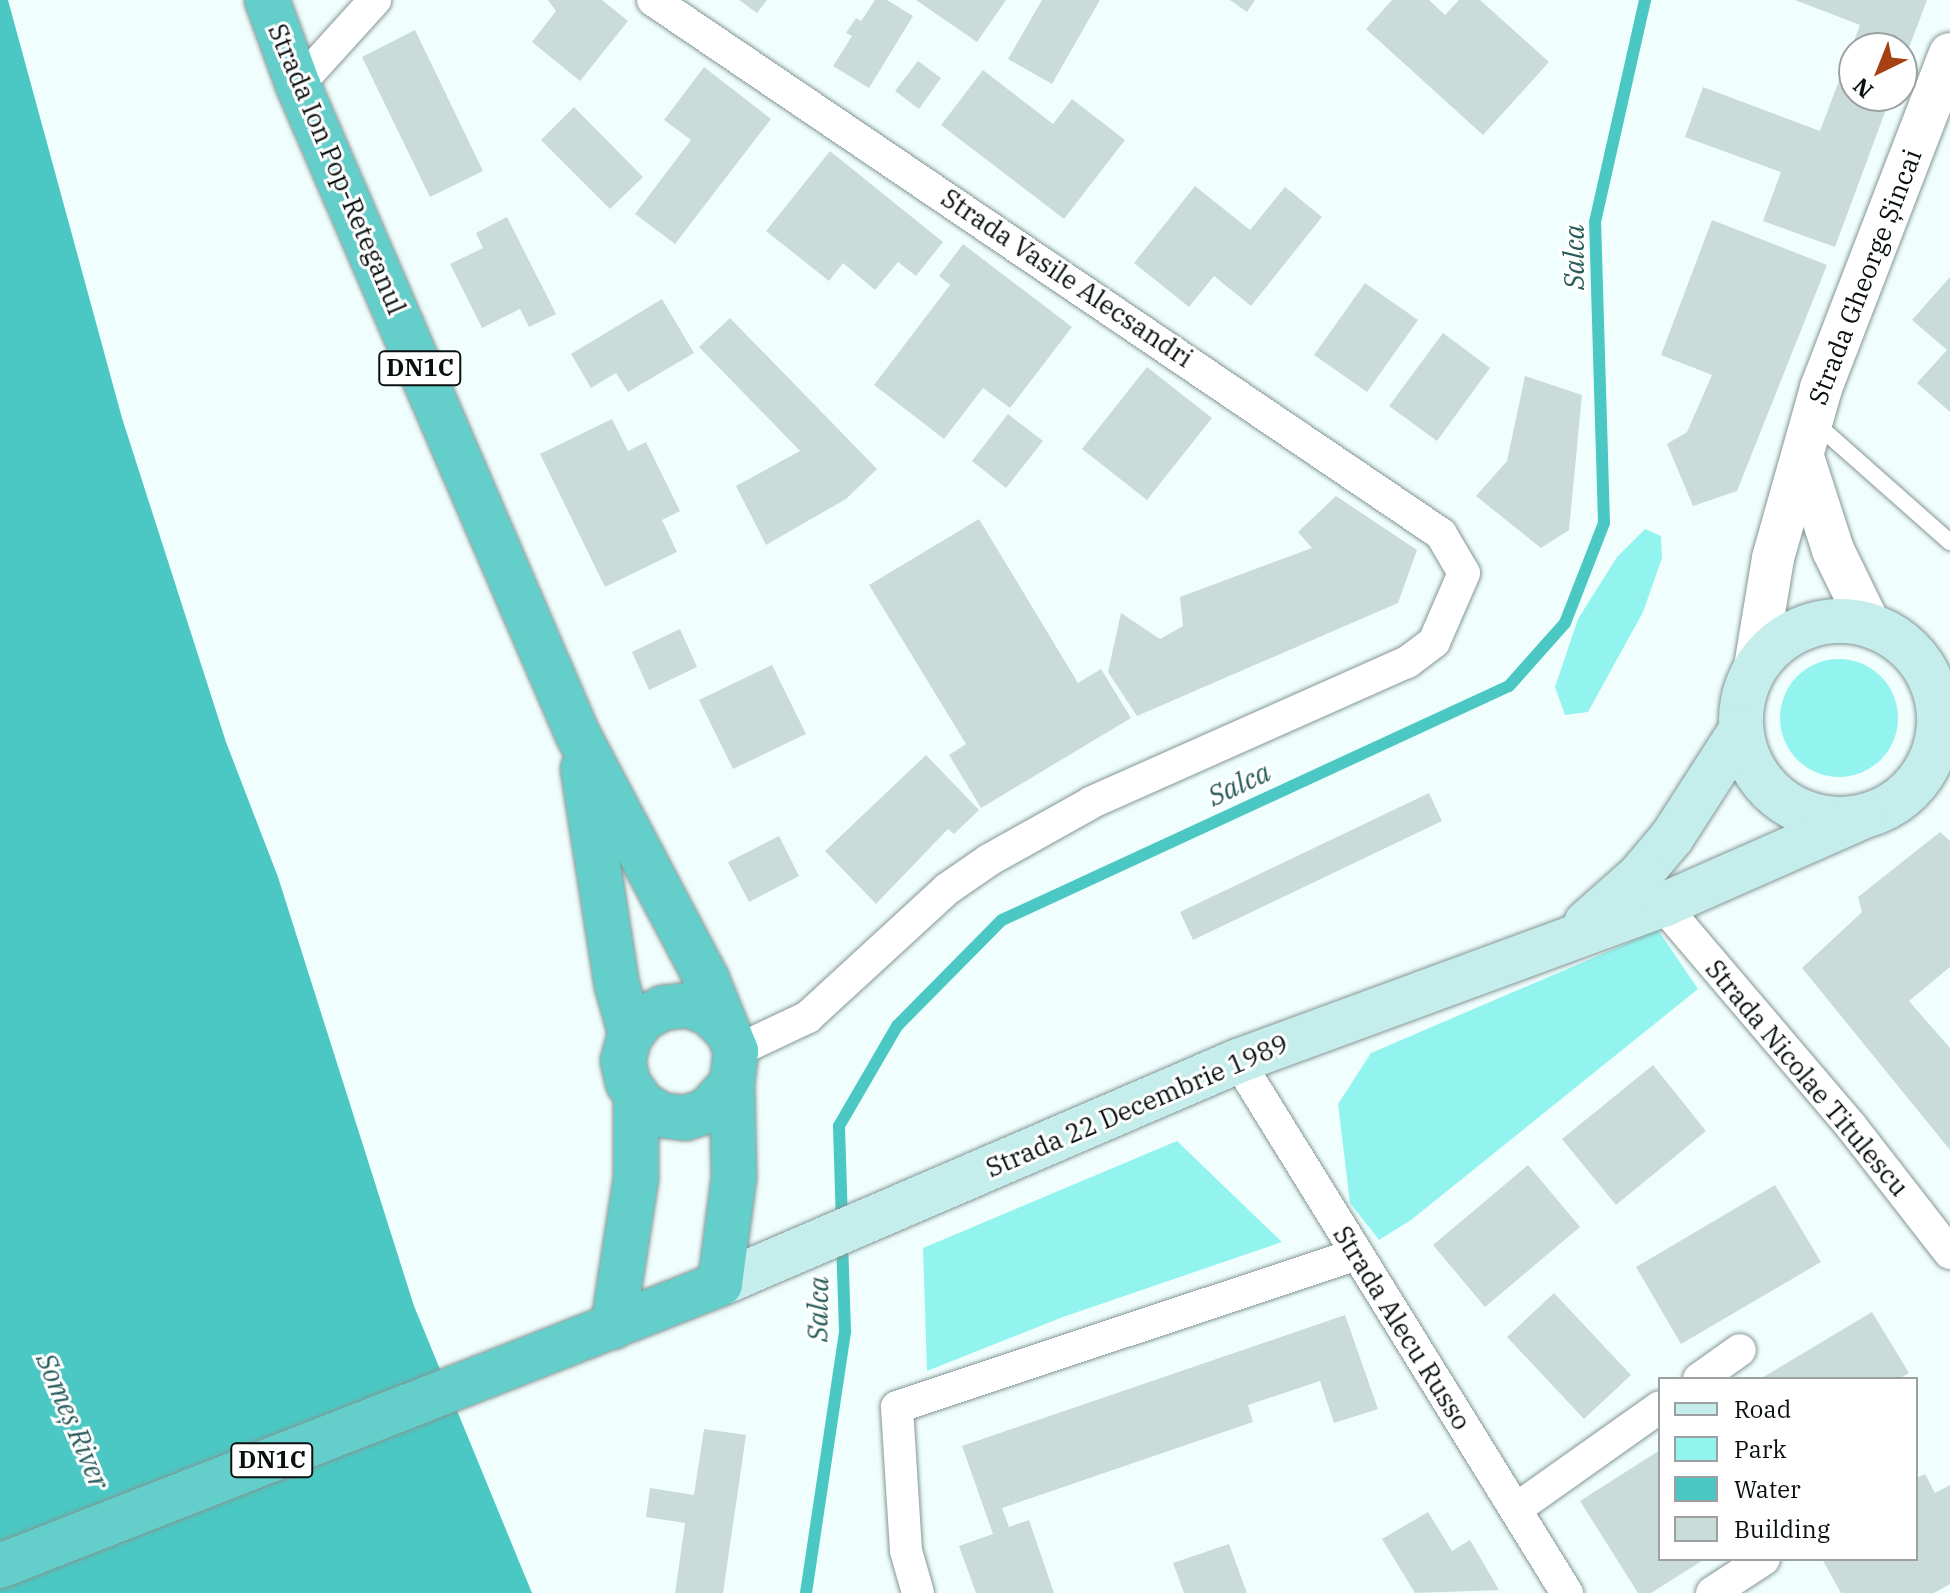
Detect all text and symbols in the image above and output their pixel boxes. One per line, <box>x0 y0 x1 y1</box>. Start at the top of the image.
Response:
street label: Strada Ion Pop-Reteganul <box>262 19 412 319</box>
north arrow <box>1838 32 1918 112</box>
text: N <box>1846 72 1879 105</box>
street label: Strada Gheorge Șincai <box>1802 145 1928 409</box>
street label: Strada Vasile Alecsandri <box>935 182 1199 374</box>
water label: Salca <box>1557 224 1591 290</box>
road number: DN1C <box>378 348 462 388</box>
water label: Salca <box>1202 755 1276 813</box>
street label: Strada Nicolae Titulescu <box>1699 954 1915 1202</box>
street label: Strada 22 Decembrie 1989 <box>981 1028 1293 1184</box>
street label: Strada Alecu Russo <box>1327 1220 1477 1436</box>
water label: Salca <box>801 1276 835 1342</box>
water label: Someș River <box>29 1348 117 1494</box>
legend <box>1658 1377 1918 1561</box>
text: Road <box>1734 1393 1791 1425</box>
text: Park <box>1734 1433 1786 1465</box>
road number: DN1C <box>230 1440 314 1480</box>
text: Water <box>1734 1473 1801 1505</box>
text: Building <box>1734 1513 1830 1545</box>

